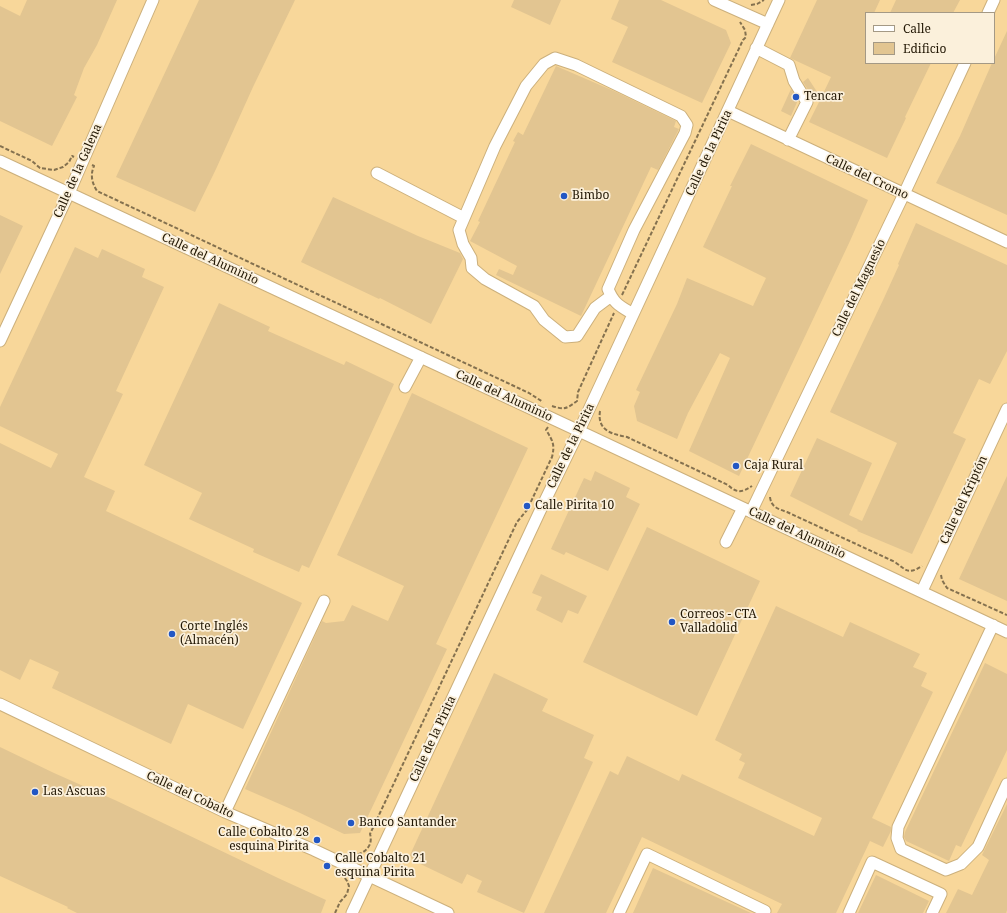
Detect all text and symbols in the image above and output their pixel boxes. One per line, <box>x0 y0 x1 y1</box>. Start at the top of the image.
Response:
legend <box>865 12 995 64</box>
text: Calle <box>903 20 931 37</box>
text: Edificio <box>903 40 946 57</box>
place label: Tencar <box>804 90 843 104</box>
marker: Tencar <box>791 92 801 102</box>
street label: Calle de la Pirita <box>683 108 735 198</box>
street label: Calle de la Galena <box>51 122 105 220</box>
street label: Calle del Cromo <box>823 151 911 203</box>
place label: Bimbo <box>572 189 609 203</box>
marker: Bimbo <box>559 191 569 201</box>
street label: Calle del Aluminio <box>159 230 261 288</box>
street label: Calle del Magnesio <box>829 237 889 339</box>
street label: Calle del Aluminio <box>453 367 555 425</box>
street label: Calle de la Pirita <box>544 401 598 491</box>
street label: Calle del Kriptón <box>937 454 991 546</box>
place label: Caja Rural <box>744 459 803 473</box>
marker: Caja Rural <box>731 461 741 471</box>
place label: Calle Pirita 10 <box>535 499 614 513</box>
marker: Calle Pirita 10 <box>522 501 532 511</box>
street label: Calle del Aluminio <box>746 504 848 562</box>
place label: Correos - CTA Valladolid <box>680 608 757 636</box>
marker: Correos - CTA Valladolid <box>667 617 677 627</box>
place label: Corte Inglés (Almacén) <box>180 620 248 648</box>
marker: Corte Inglés (Almacén) <box>167 629 177 639</box>
street label: Calle de la Pirita <box>407 694 459 784</box>
street label: Calle del Cobalto <box>144 768 236 822</box>
place label: Las Ascuas <box>43 785 105 799</box>
marker: Las Ascuas <box>30 787 40 797</box>
place label: Banco Santander <box>359 816 456 830</box>
marker: Banco Santander <box>346 818 356 828</box>
place label: Calle Cobalto 28 esquina Pirita <box>218 826 309 854</box>
marker: Calle Cobalto 28 esquina Pirita <box>312 835 322 845</box>
place label: Calle Cobalto 21 esquina Pirita <box>335 852 426 880</box>
marker: Calle Cobalto 21 esquina Pirita <box>322 861 332 871</box>

